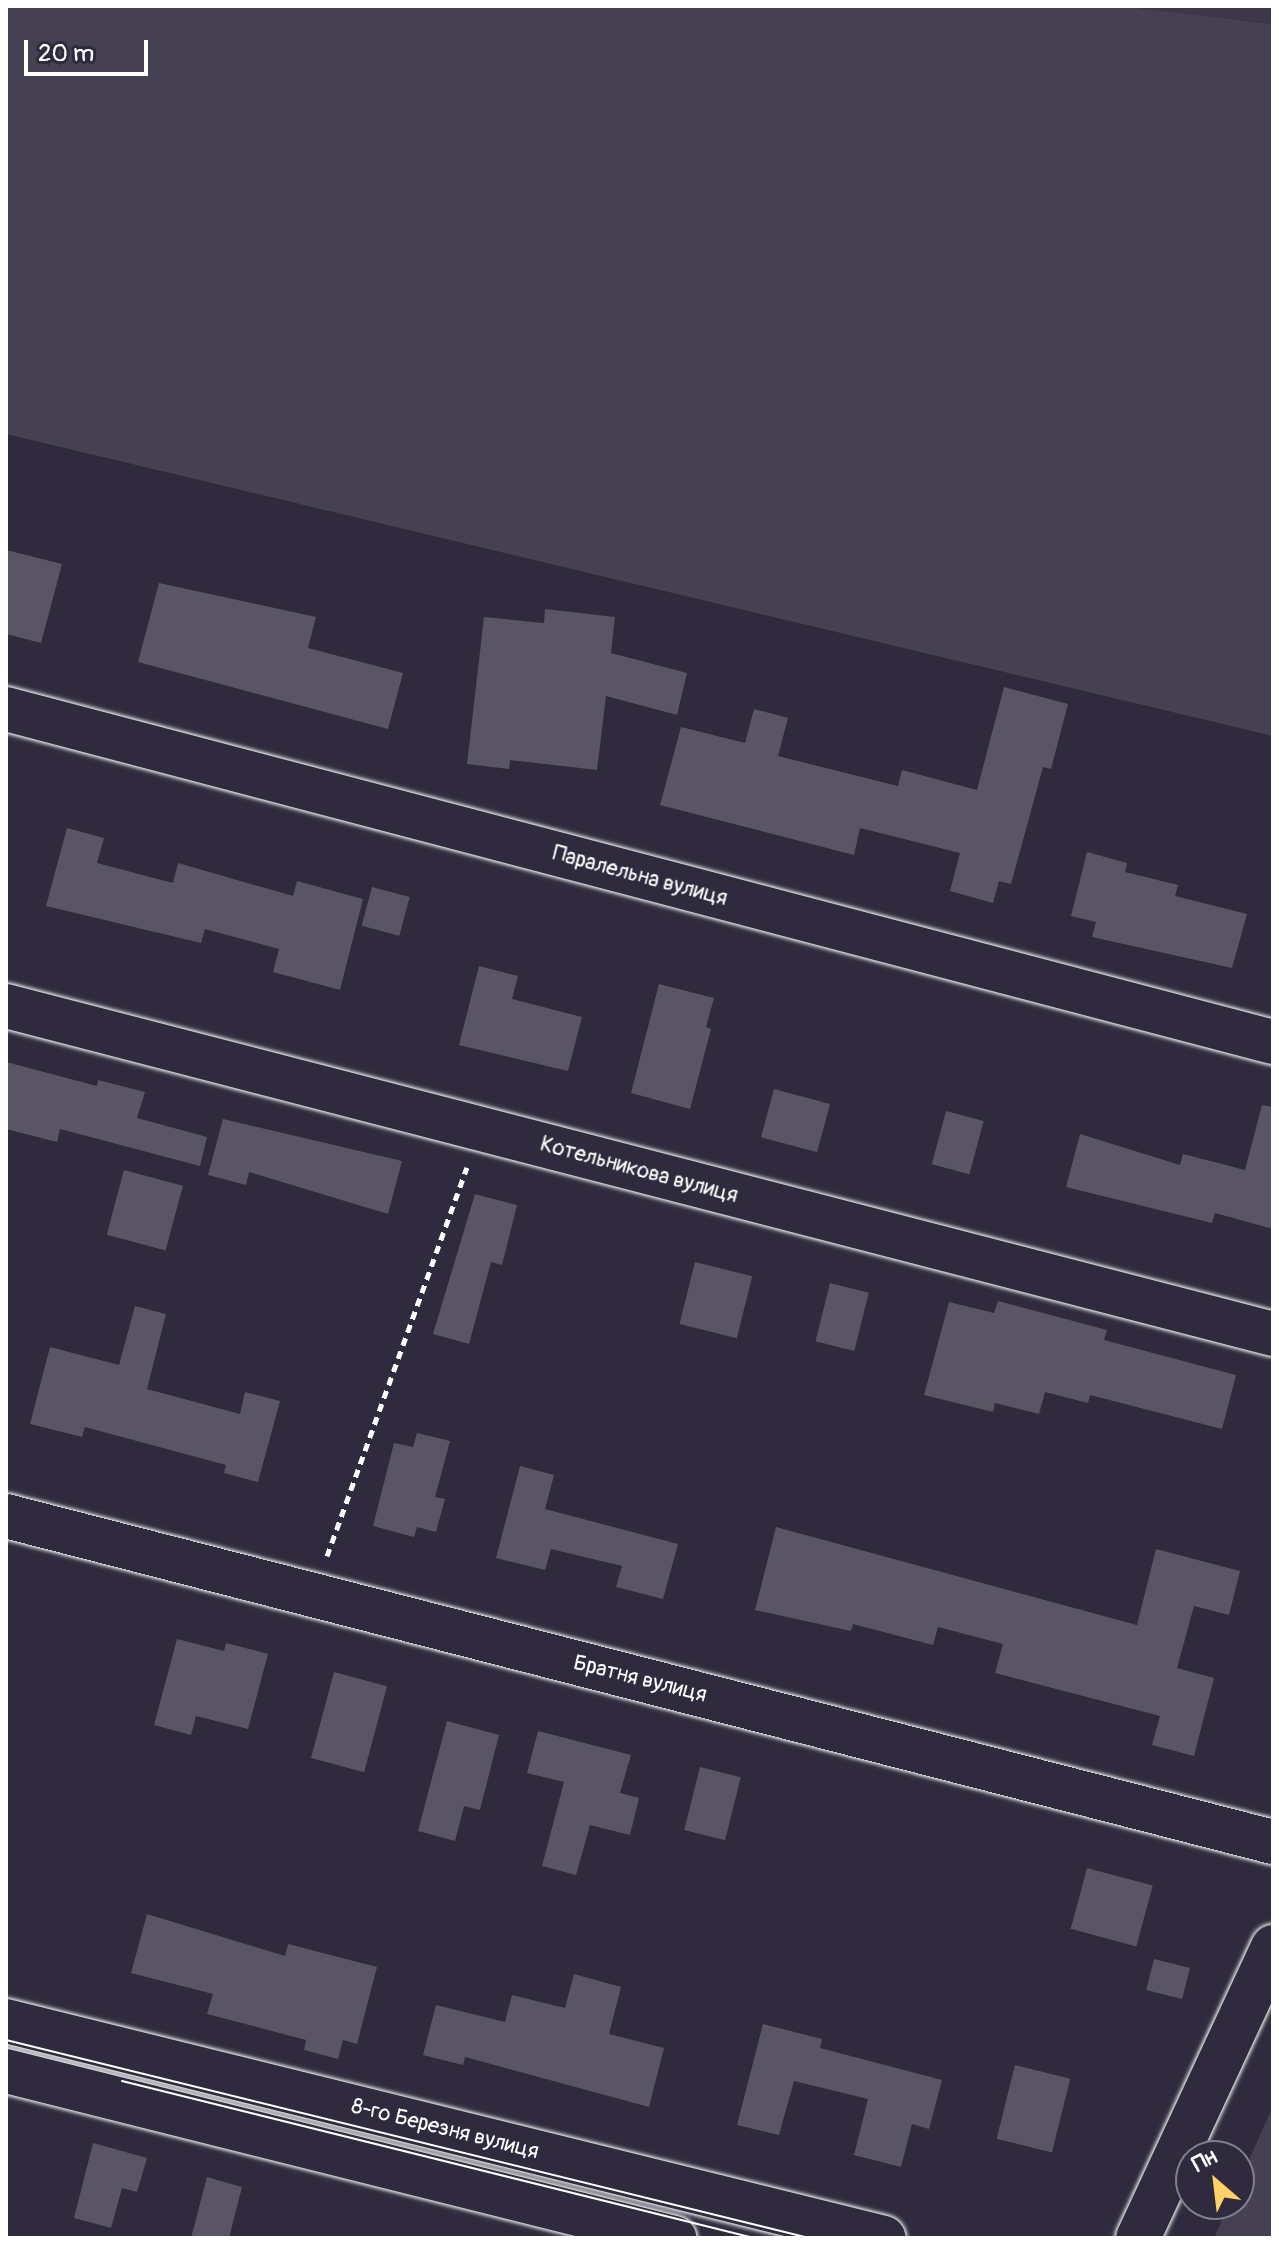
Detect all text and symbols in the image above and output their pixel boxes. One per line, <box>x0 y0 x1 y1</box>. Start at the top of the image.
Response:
scale bar <box>28 24 152 74</box>
text: 20 m <box>38 39 94 68</box>
street label: Паралельна вулиця <box>550 840 730 912</box>
street label: Котельникова вулиця <box>537 1131 741 1209</box>
street label: Братня вулиця <box>571 1650 709 1708</box>
street label: 8-го Березня вулиця <box>349 2093 541 2165</box>
north arrow <box>1175 2140 1255 2220</box>
text: Пн <box>1187 2143 1222 2179</box>

